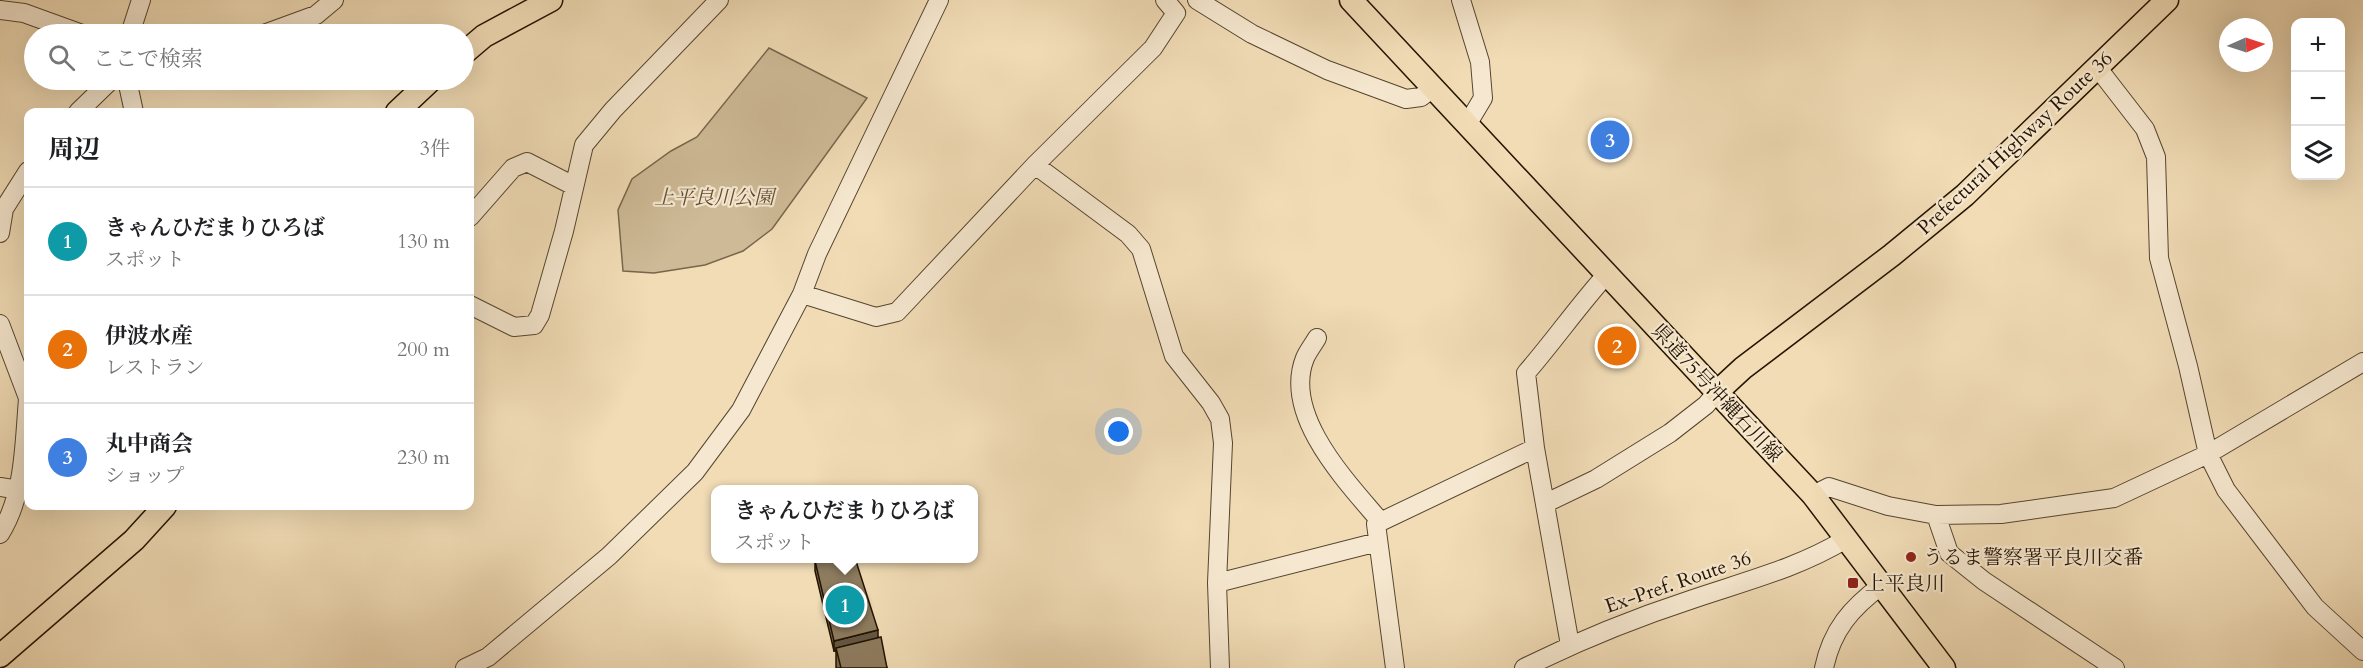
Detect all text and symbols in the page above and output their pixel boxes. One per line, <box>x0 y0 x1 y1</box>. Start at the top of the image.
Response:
north arrow <box>2219 18 2273 72</box>
map controls <box>2291 18 2345 180</box>
button: + <box>2291 18 2345 72</box>
search box <box>24 24 474 90</box>
icon: search <box>45 41 78 74</box>
text: ここで検索 <box>93 44 203 74</box>
street label: Prefectural Highway Route 36 <box>1911 45 2119 241</box>
button: − <box>2291 72 2345 126</box>
pin: 3 <box>1590 118 1630 162</box>
button: layers <box>2291 126 2345 180</box>
text: 周辺 <box>48 132 100 167</box>
text: 3件 <box>420 135 450 162</box>
park label: 上平良川公園 <box>654 184 777 211</box>
text: きゃんひだまりひろば <box>105 213 325 243</box>
text: 1 <box>62 228 73 255</box>
text: 130 m <box>397 228 450 255</box>
text: スポット <box>105 246 185 273</box>
street label: 県道75号沖縄石川線 <box>1646 318 1788 468</box>
text: 伊波水産 <box>105 321 193 351</box>
pin: 2 <box>1598 324 1636 368</box>
text: 2 <box>62 336 73 363</box>
text: 200 m <box>397 336 450 363</box>
text: レストラン <box>105 354 204 381</box>
your location <box>1104 417 1133 446</box>
text: 丸中商会 <box>105 429 193 459</box>
text: 3 <box>62 444 73 471</box>
text: 230 m <box>397 444 450 471</box>
text: ショップ <box>105 462 185 489</box>
popup <box>711 485 978 563</box>
text: きゃんひだまりひろば <box>734 496 955 526</box>
text: スポット <box>734 529 814 556</box>
street label: Ex-Pref. Route 36 <box>1601 544 1755 620</box>
place label: うるま警察署平良川交番 <box>1923 544 2143 571</box>
marker: うるま警察署平良川交番 <box>1904 550 1918 564</box>
place label: 上平良川 <box>1865 570 1945 597</box>
marker: 上平良川 <box>1846 576 1860 590</box>
pin: 1 <box>826 582 864 628</box>

